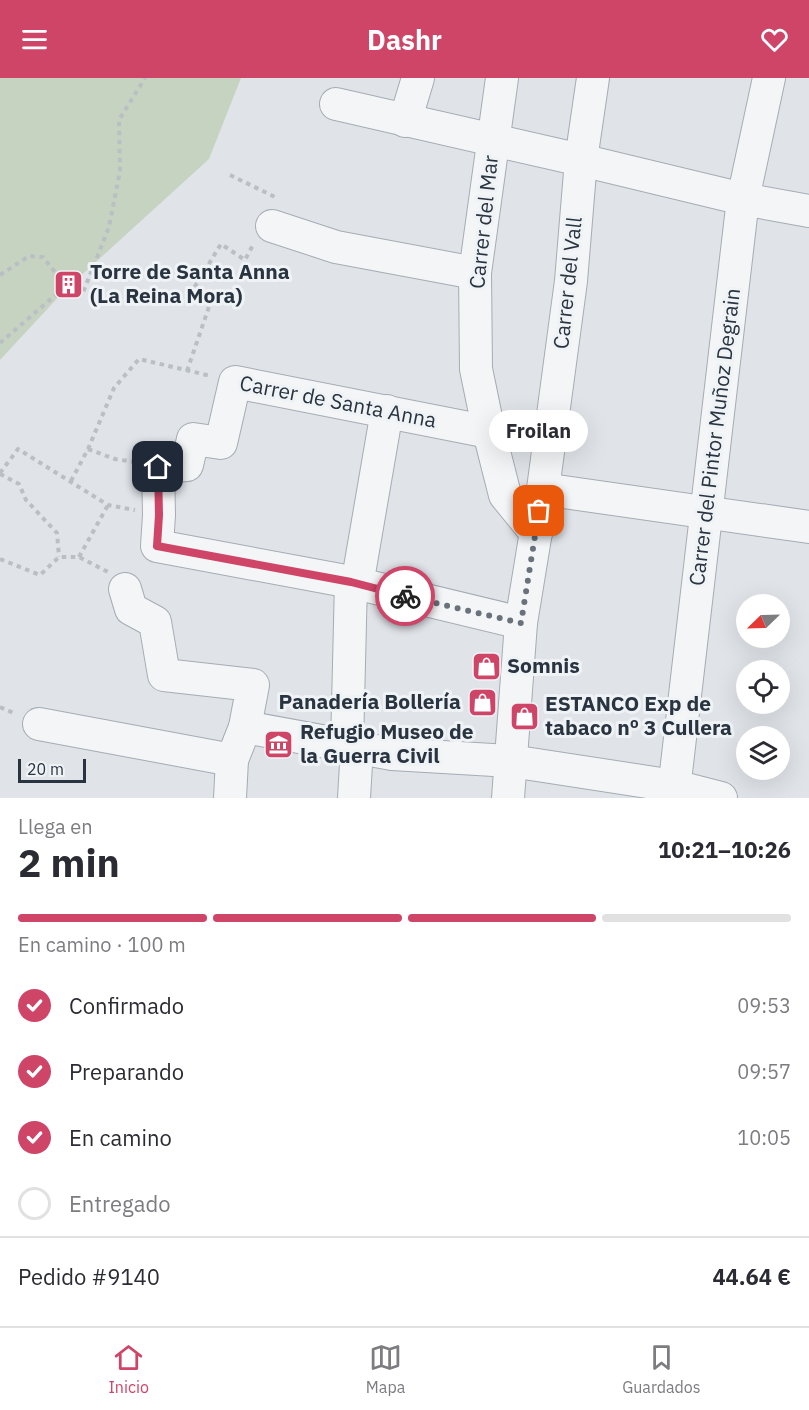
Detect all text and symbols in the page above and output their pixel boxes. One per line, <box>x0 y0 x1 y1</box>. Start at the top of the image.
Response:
text: Dashr <box>367 22 442 57</box>
icon: menu <box>18 23 51 56</box>
icon: heart <box>758 23 791 56</box>
street label: Carrer del Mar <box>462 153 504 290</box>
street label: Carrer del Vall <box>546 215 588 350</box>
place label: Torre de Santa Anna (La Reina Mora) <box>90 257 290 309</box>
building icon: Torre de Santa Anna (La Reina Mora) <box>53 268 85 300</box>
street label: Carrer del Pintor Muñoz Degrain <box>682 286 746 587</box>
street label: Carrer de Santa Anna <box>237 368 439 434</box>
callout: Froilan <box>490 409 588 451</box>
text: Froilan <box>506 417 571 444</box>
pin <box>132 441 183 492</box>
icon: home <box>141 450 174 483</box>
pin <box>513 485 564 536</box>
icon: bag <box>522 494 555 527</box>
courier <box>375 566 435 626</box>
icon: bike <box>389 580 422 613</box>
north arrow <box>736 594 790 648</box>
map controls <box>736 594 790 780</box>
shop icon: Somnis <box>470 650 502 682</box>
place label: Somnis <box>507 651 580 679</box>
button: locate <box>736 660 790 714</box>
shop icon: Panadería Bollería <box>466 686 498 718</box>
place label: Panadería Bollería <box>279 687 461 715</box>
place label: ESTANCO Exp de tabaco nº 3 Cullera <box>545 689 732 741</box>
shop icon: ESTANCO Exp de tabaco nº 3 Cullera <box>508 700 540 732</box>
place label: Refugio Museo de la Guerra Civil <box>300 717 474 769</box>
button: layers <box>736 726 790 780</box>
museum icon: Refugio Museo de la Guerra Civil <box>263 728 295 760</box>
scale bar <box>18 756 86 784</box>
text: 20 m <box>27 759 64 779</box>
text: Llega en <box>18 813 93 840</box>
text: 10:21–10:26 <box>658 835 791 864</box>
text: 2 min <box>18 837 120 888</box>
text: En camino · 100 m <box>18 931 186 958</box>
icon: check <box>18 989 51 1022</box>
text: Confirmado <box>69 991 184 1020</box>
text: 09:53 <box>737 992 791 1019</box>
icon: check <box>18 1055 51 1088</box>
text: Preparando <box>69 1057 184 1086</box>
text: 09:57 <box>737 1058 791 1085</box>
icon: check <box>18 1121 51 1154</box>
text: En camino <box>69 1123 172 1152</box>
text: 10:05 <box>737 1124 791 1151</box>
text: Entregado <box>69 1189 170 1218</box>
text: Pedido #9140 <box>18 1262 160 1291</box>
text: 44.64 € <box>712 1262 791 1291</box>
tab: Inicio <box>108 1341 149 1397</box>
tab: Mapa <box>366 1341 405 1397</box>
tab: Guardados <box>622 1341 701 1397</box>

